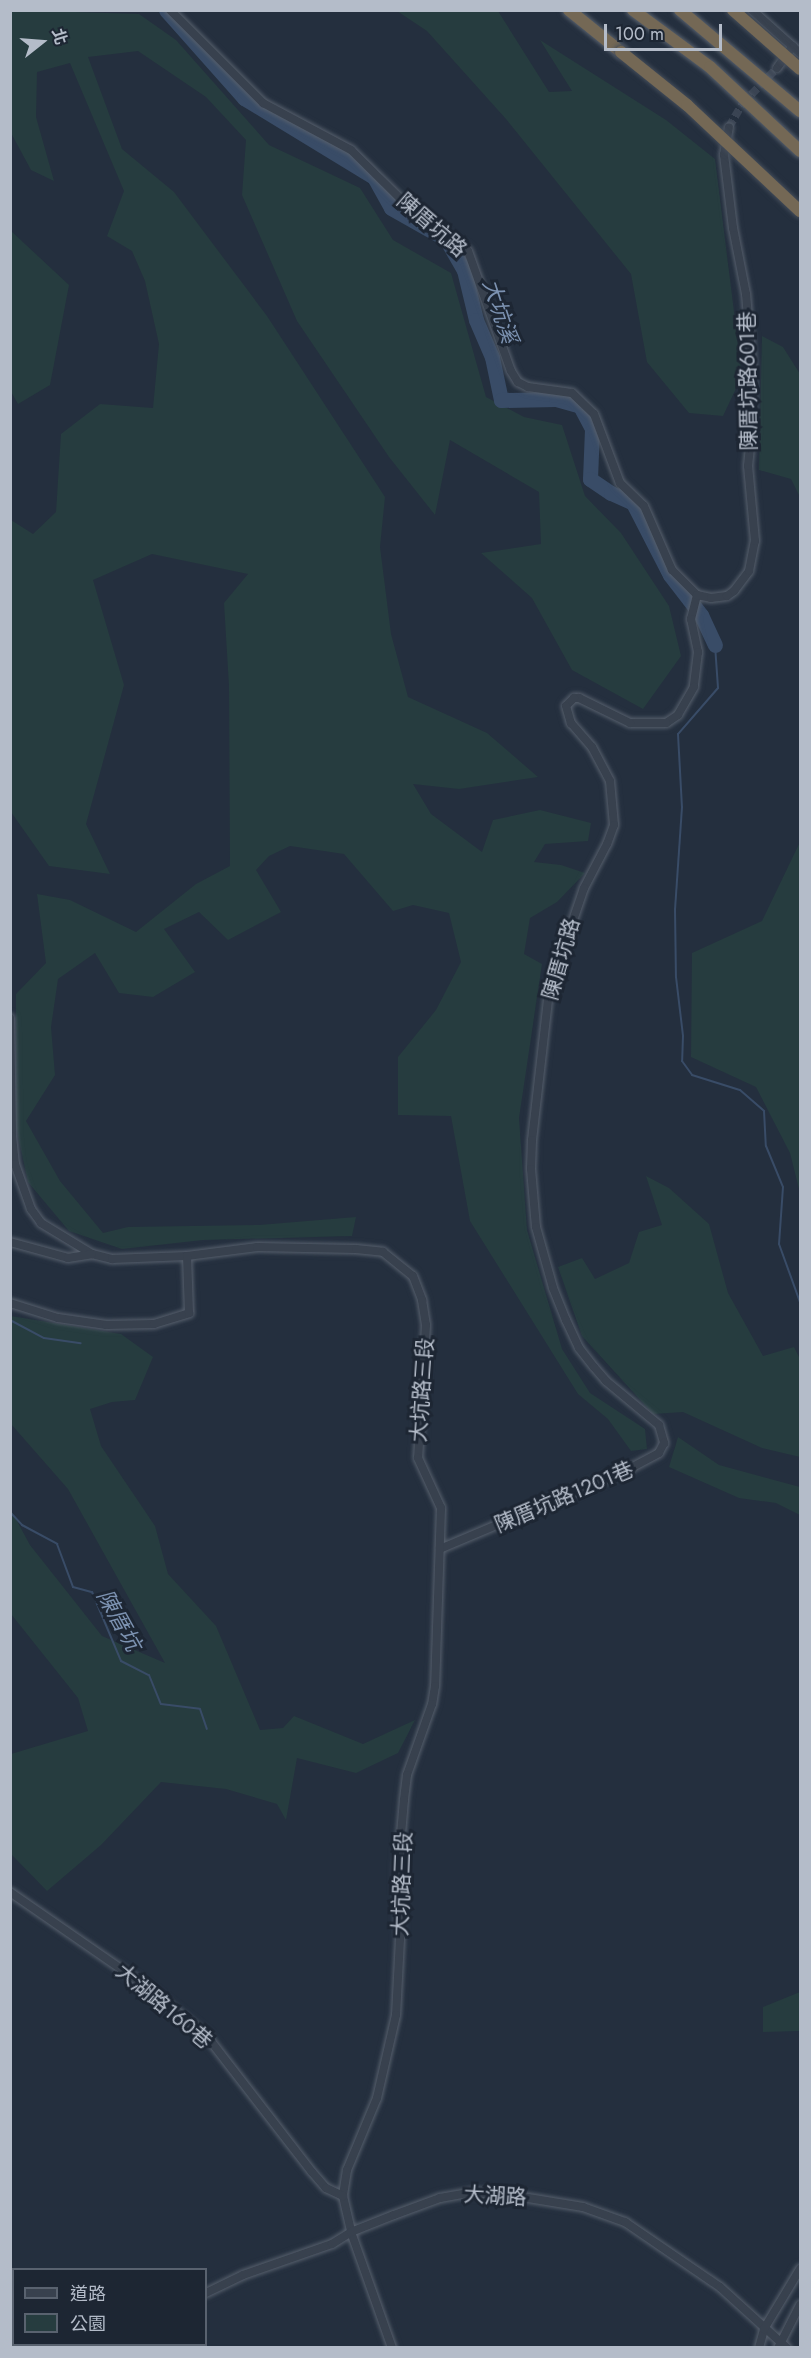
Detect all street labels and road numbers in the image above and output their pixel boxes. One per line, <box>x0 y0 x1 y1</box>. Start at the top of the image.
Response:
street label: 陳厝坑路 <box>392 188 472 262</box>
street label: 陳厝坑路601巷 <box>734 311 762 451</box>
street label: 陳厝坑路 <box>537 915 585 1003</box>
street label: 大坑路三段 <box>406 1337 438 1443</box>
street label: 陳厝坑路1201巷 <box>491 1456 637 1538</box>
street label: 大坑路三段 <box>388 1831 416 1937</box>
street label: 大湖路160巷 <box>111 1958 217 2054</box>
street label: 大湖路 <box>463 2182 527 2210</box>

